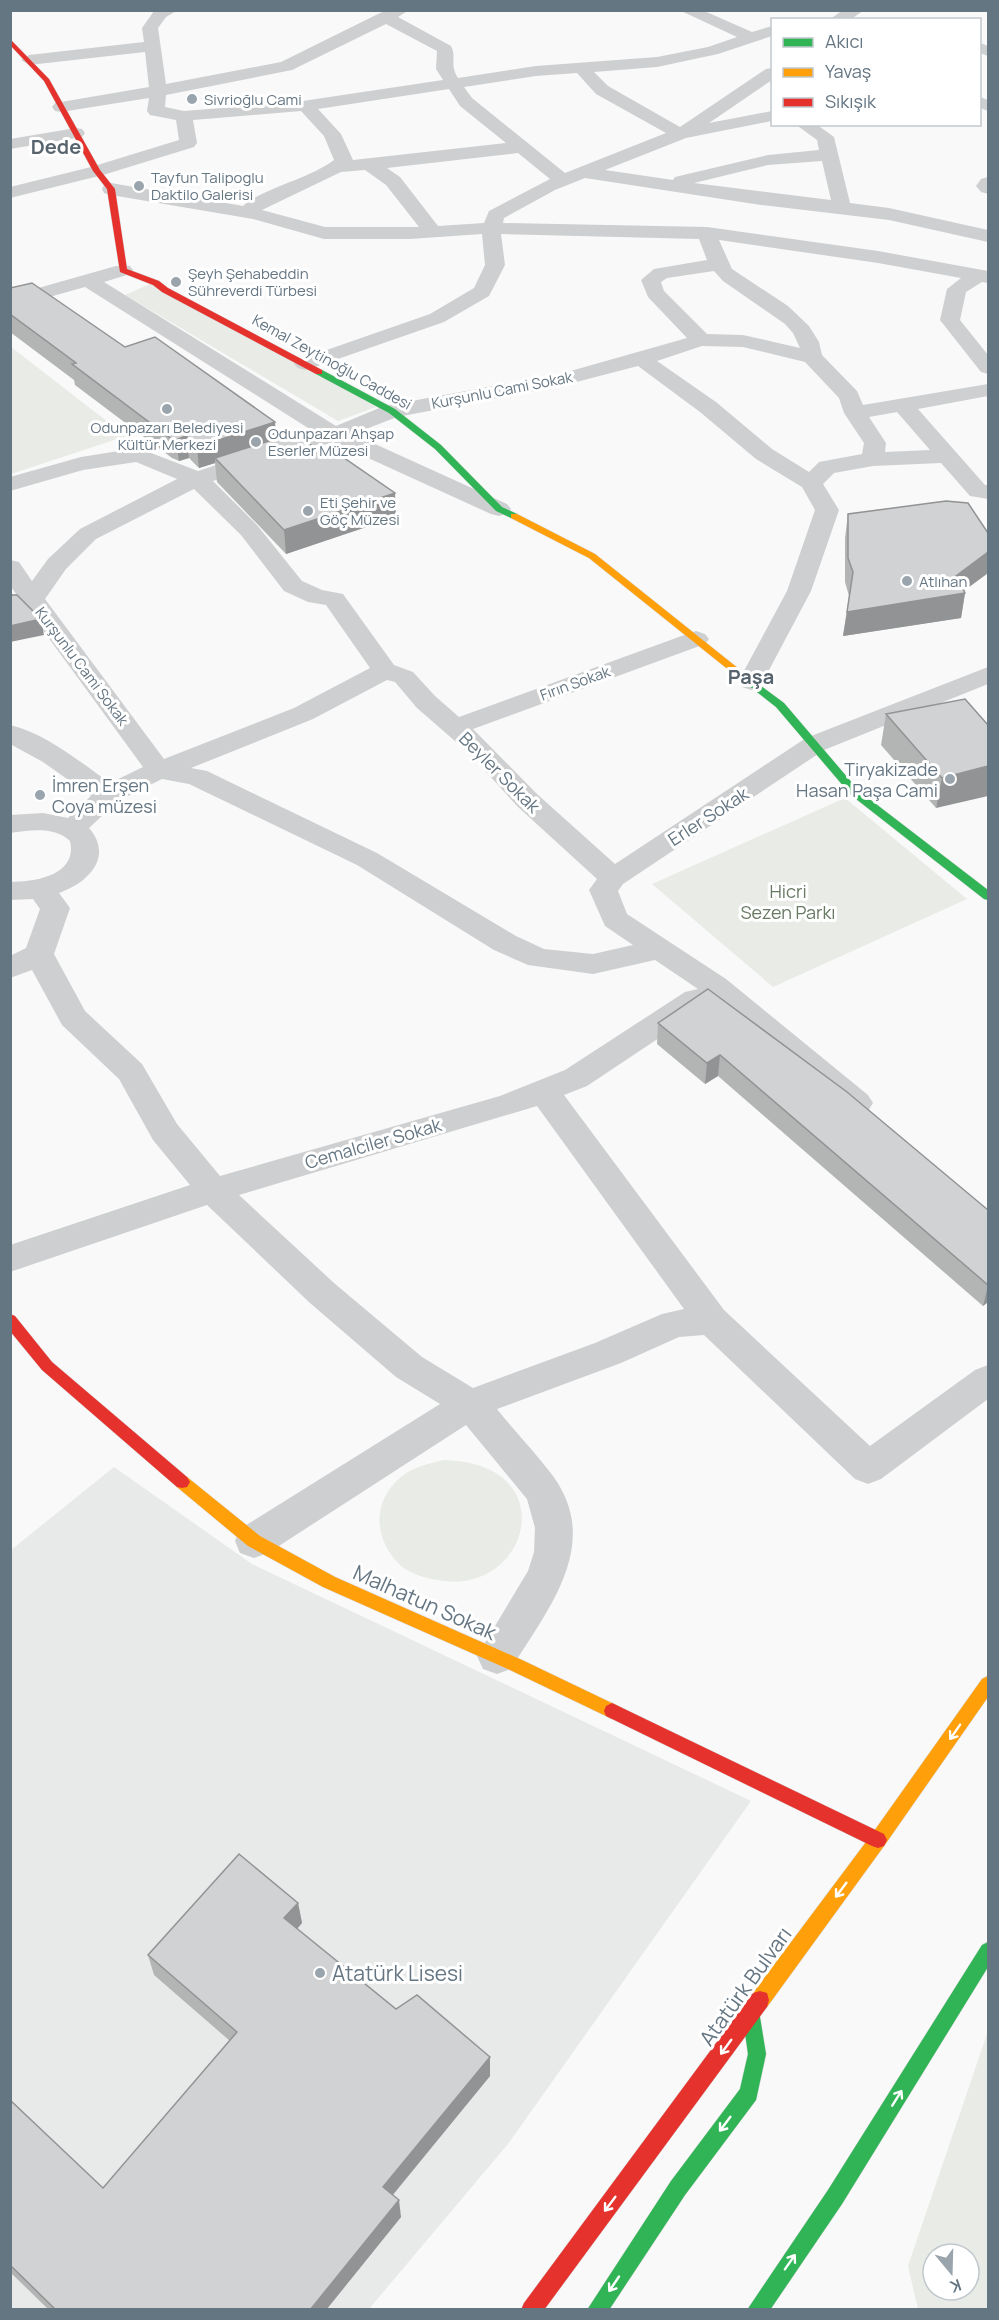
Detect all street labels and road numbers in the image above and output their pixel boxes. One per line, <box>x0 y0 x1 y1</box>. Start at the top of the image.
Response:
street label: Kemal Zeytinoğlu Caddesi <box>249 309 415 415</box>
street label: Kurşunlu Cami Sokak <box>430 366 575 414</box>
street label: Kurşunlu Cami Sokak <box>31 603 134 730</box>
street label: Fırın Sokak <box>537 660 614 705</box>
street label: Beyler Sokak <box>454 726 546 818</box>
street label: Erler Sokak <box>663 781 754 851</box>
street label: Cemalciler Sokak <box>302 1112 445 1174</box>
street label: Malhatun Sokak <box>349 1558 501 1646</box>
street label: Atatürk Bulvarı <box>692 1921 798 2051</box>

